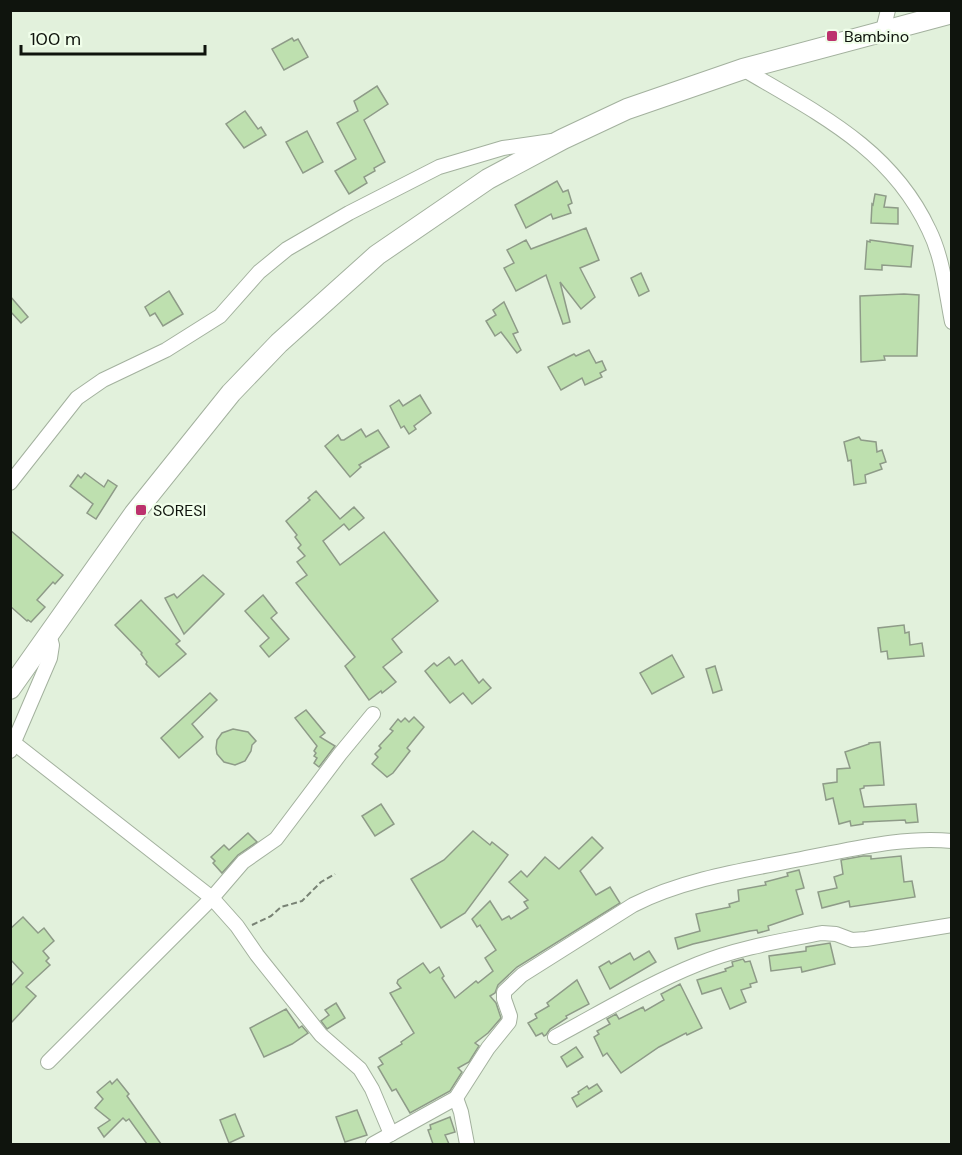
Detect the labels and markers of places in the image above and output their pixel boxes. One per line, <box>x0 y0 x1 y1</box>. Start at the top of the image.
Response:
place label: Bambino <box>844 26 909 47</box>
marker: Bambino <box>825 29 839 43</box>
place label: SORESI <box>153 500 206 521</box>
marker: SORESI <box>134 503 148 517</box>

